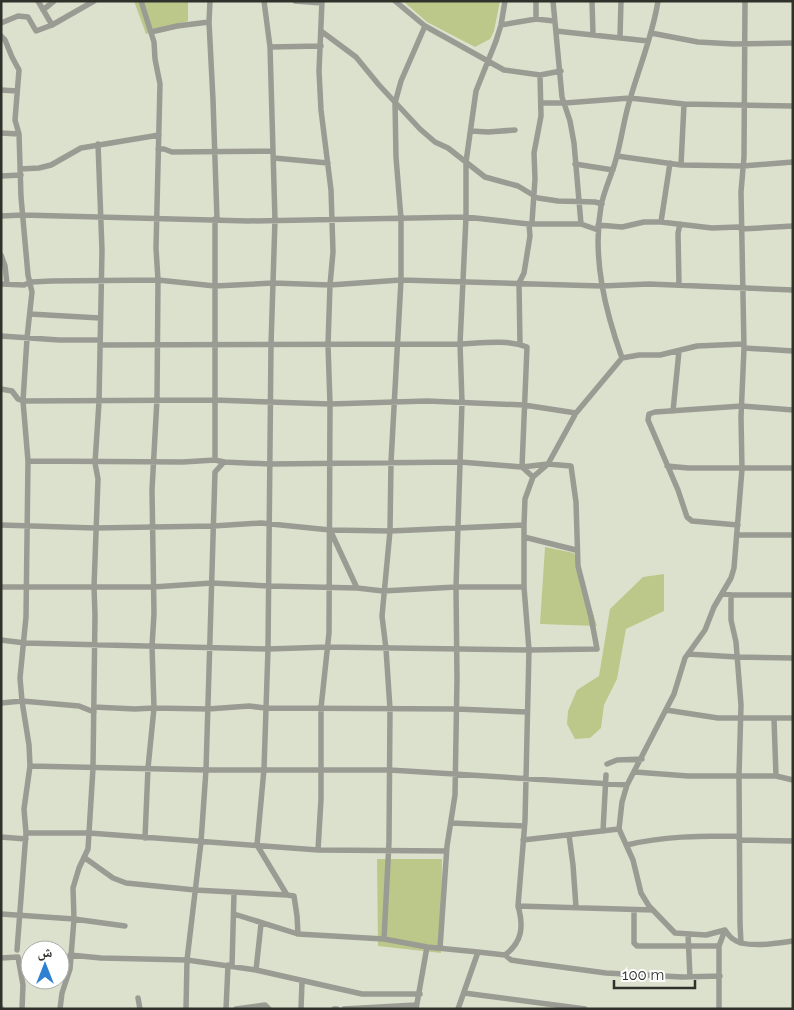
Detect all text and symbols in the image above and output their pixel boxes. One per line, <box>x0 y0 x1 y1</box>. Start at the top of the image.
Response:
north arrow <box>20 940 70 990</box>
text: ش <box>38 944 53 961</box>
scale bar <box>614 958 695 990</box>
text: 100 m <box>622 966 664 984</box>

